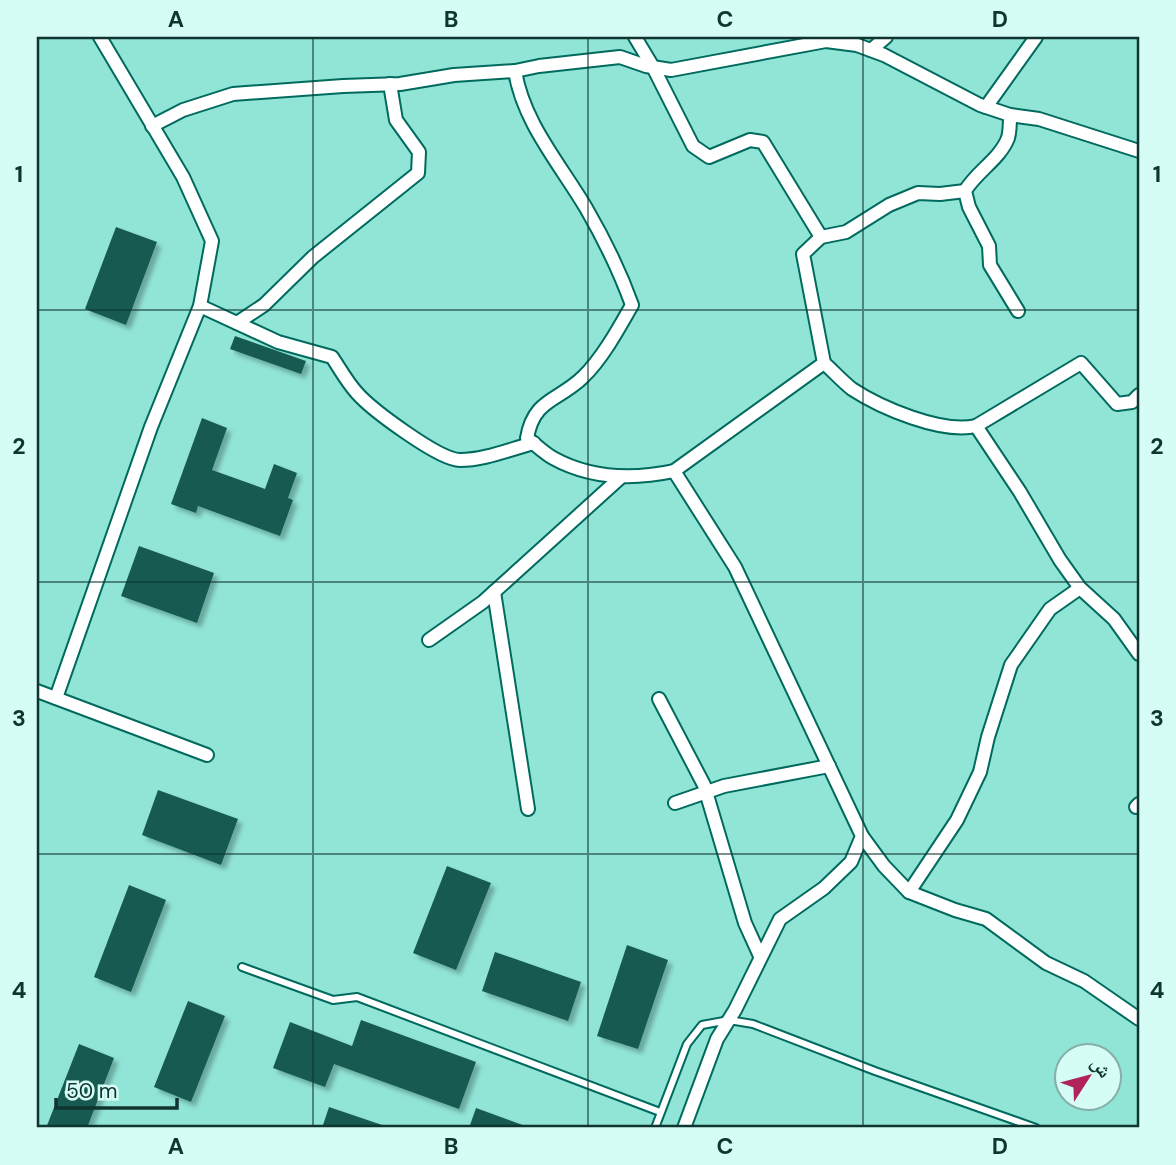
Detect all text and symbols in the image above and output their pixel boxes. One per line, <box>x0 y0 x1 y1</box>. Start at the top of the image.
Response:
text: A <box>168 4 184 34</box>
text: B <box>444 4 458 34</box>
text: C <box>717 4 733 34</box>
text: D <box>992 4 1008 34</box>
text: 1 <box>15 159 23 189</box>
text: 1 <box>1153 159 1161 189</box>
text: 2 <box>12 431 26 461</box>
text: 2 <box>1150 431 1164 461</box>
text: 3 <box>12 703 26 733</box>
text: 3 <box>1150 703 1164 733</box>
text: 4 <box>12 975 27 1005</box>
text: 4 <box>1150 975 1165 1005</box>
north arrow <box>1054 1042 1124 1112</box>
text: ش <box>1085 1052 1117 1083</box>
scale bar <box>56 1067 177 1111</box>
text: 50 m <box>66 1077 117 1105</box>
text: A <box>168 1131 184 1161</box>
text: B <box>444 1131 458 1161</box>
text: C <box>717 1131 733 1161</box>
text: D <box>992 1131 1008 1161</box>

